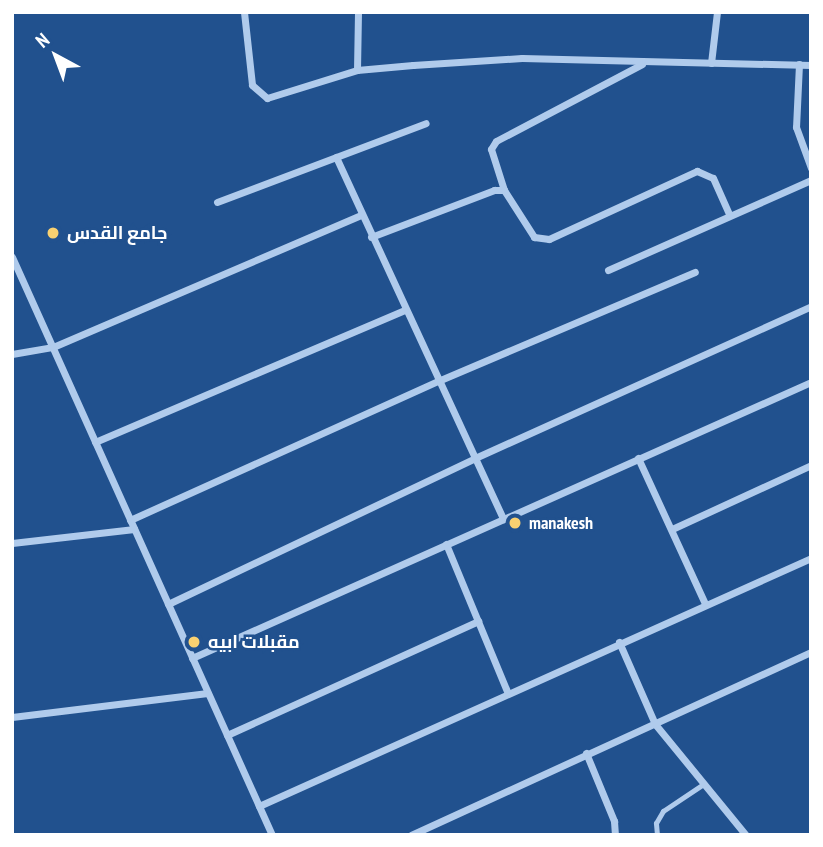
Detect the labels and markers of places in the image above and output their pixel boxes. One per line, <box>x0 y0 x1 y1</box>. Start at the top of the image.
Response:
place label: جامع القدس <box>67 222 167 244</box>
marker: جامع القدس <box>45 225 61 241</box>
place label: manakesh <box>529 512 593 534</box>
marker: manakesh <box>507 515 523 531</box>
place label: مقبلات ابيه <box>208 631 300 653</box>
marker: مقبلات ابيه <box>186 634 202 650</box>

